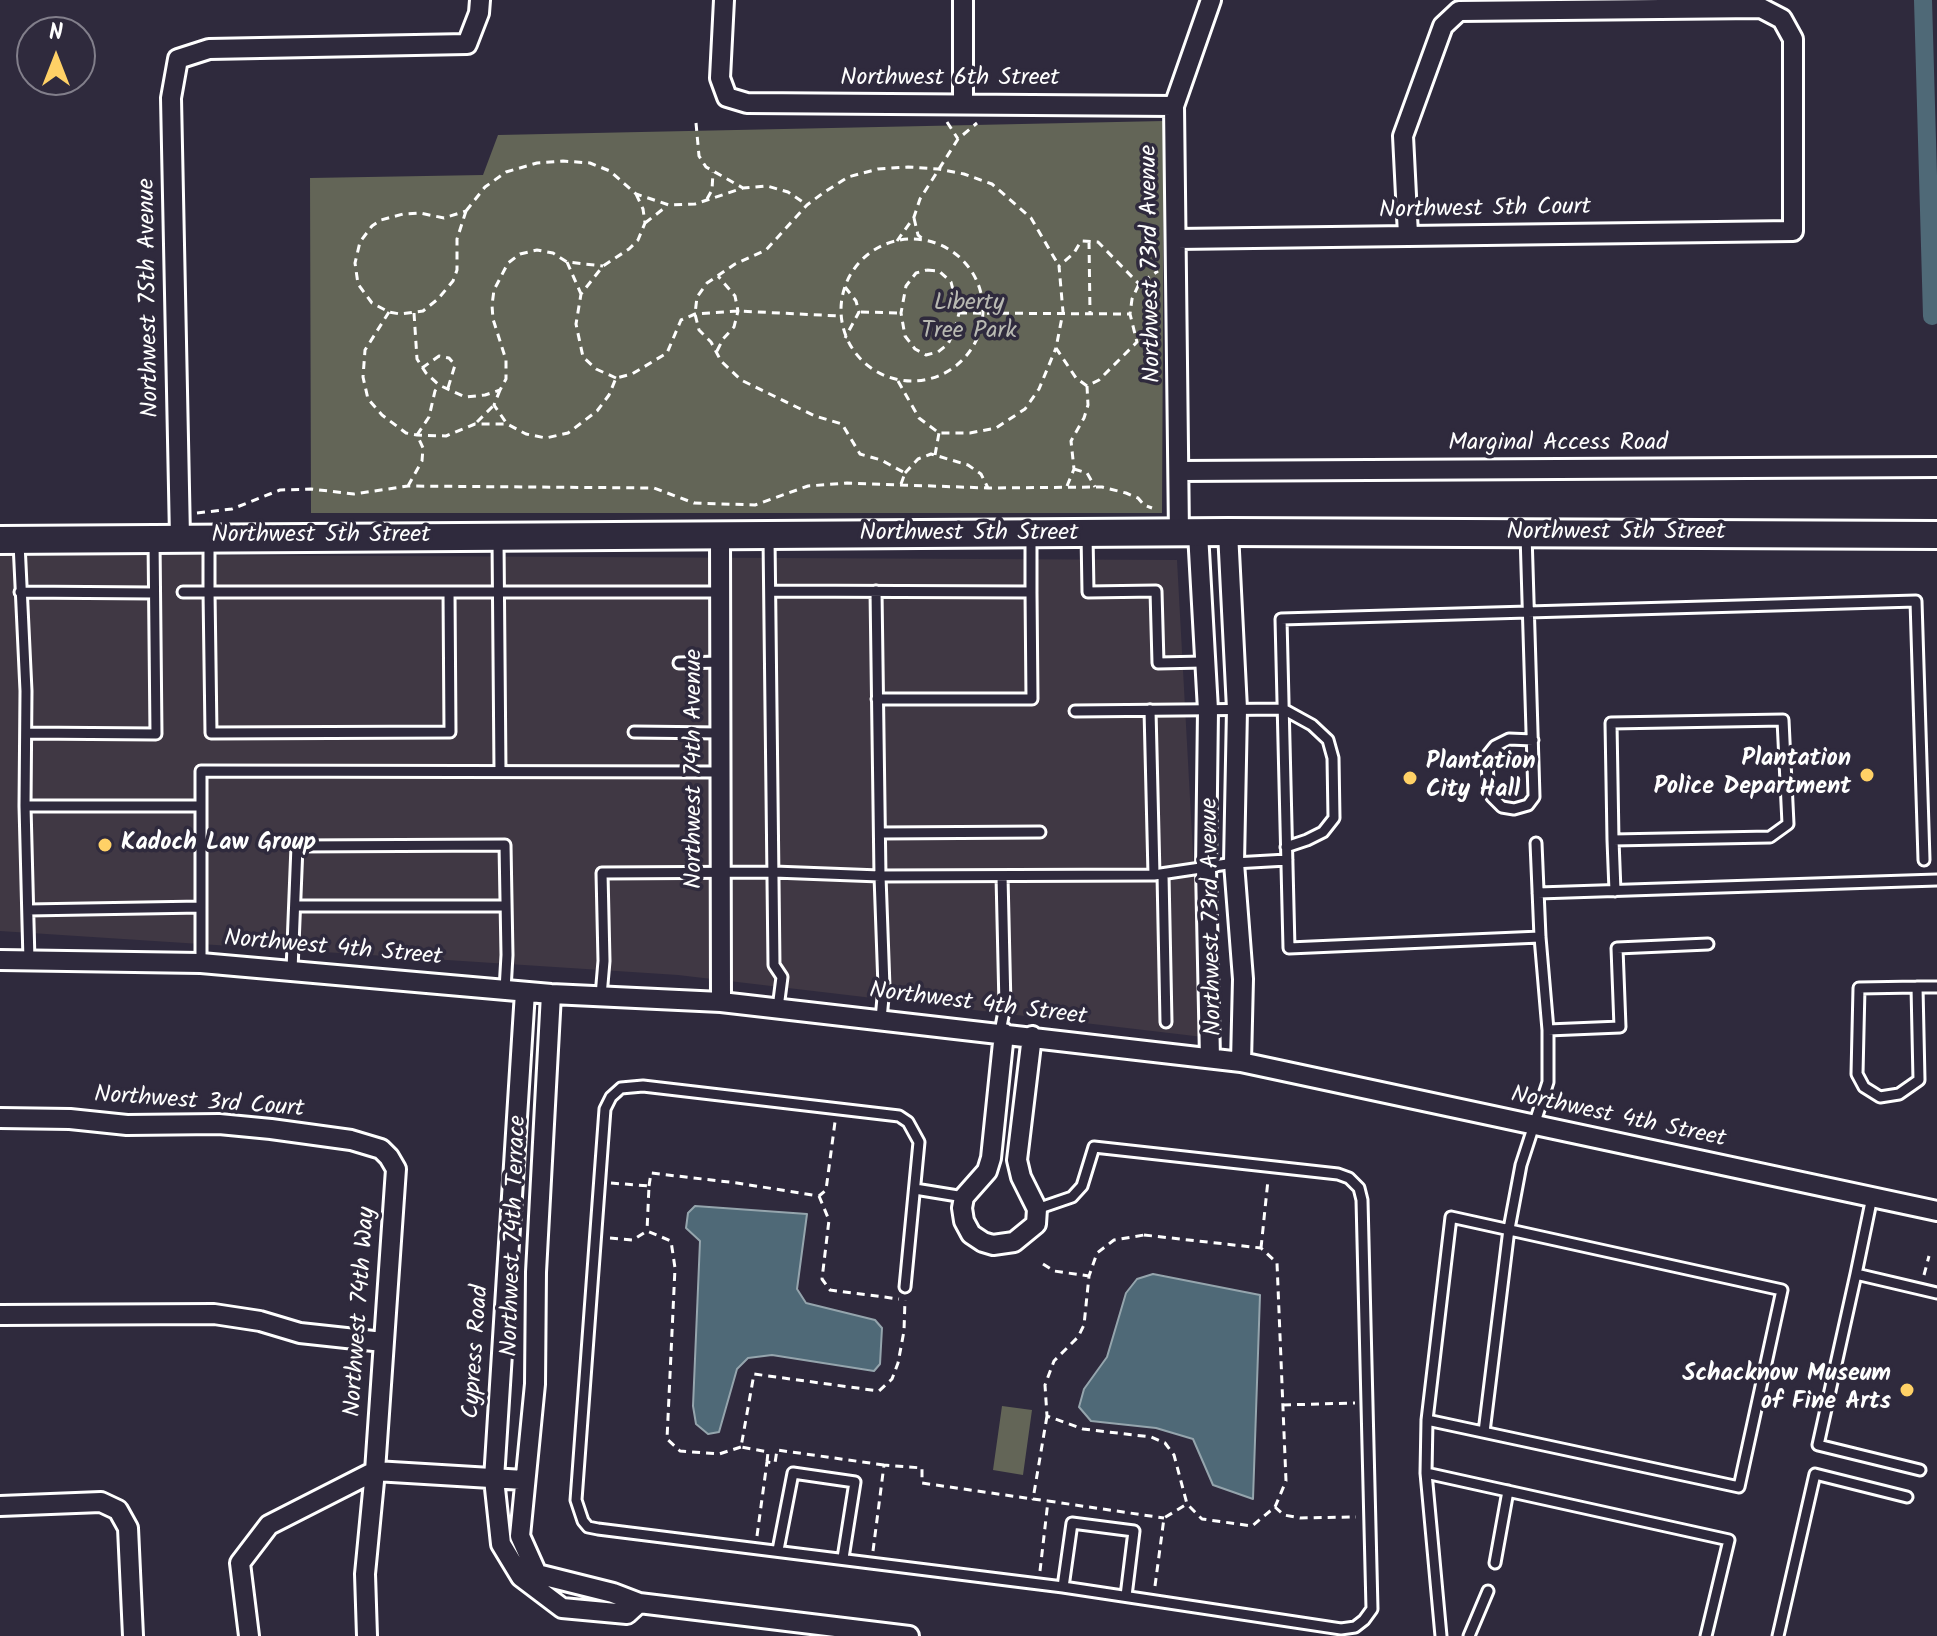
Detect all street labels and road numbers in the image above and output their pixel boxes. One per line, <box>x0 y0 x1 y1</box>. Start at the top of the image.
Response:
street label: Northwest 6th Street <box>840 66 1060 94</box>
street label: Northwest 73rd Avenue <box>1137 145 1169 383</box>
street label: Northwest 75th Avenue <box>135 178 167 418</box>
street label: Northwest 5th Court <box>1379 195 1591 227</box>
street label: Marginal Access Road <box>1448 431 1668 459</box>
street label: Northwest 5th Street <box>1507 520 1725 548</box>
street label: Northwest 5th Street <box>860 521 1078 549</box>
street label: Northwest 5th Street <box>212 523 430 551</box>
street label: Northwest 74th Avenue <box>682 649 710 889</box>
street label: Northwest 73rd Avenue <box>1198 798 1230 1036</box>
street label: Northwest 4th Street <box>223 926 443 974</box>
street label: Northwest 4th Street <box>867 978 1089 1034</box>
street label: Northwest 3rd Court <box>93 1082 305 1126</box>
street label: Northwest 4th Street <box>1508 1082 1728 1156</box>
street label: Northwest 74th Terrace <box>497 1115 535 1357</box>
street label: Northwest 74th Way <box>340 1206 384 1418</box>
street label: Cypress Road <box>459 1284 497 1420</box>

